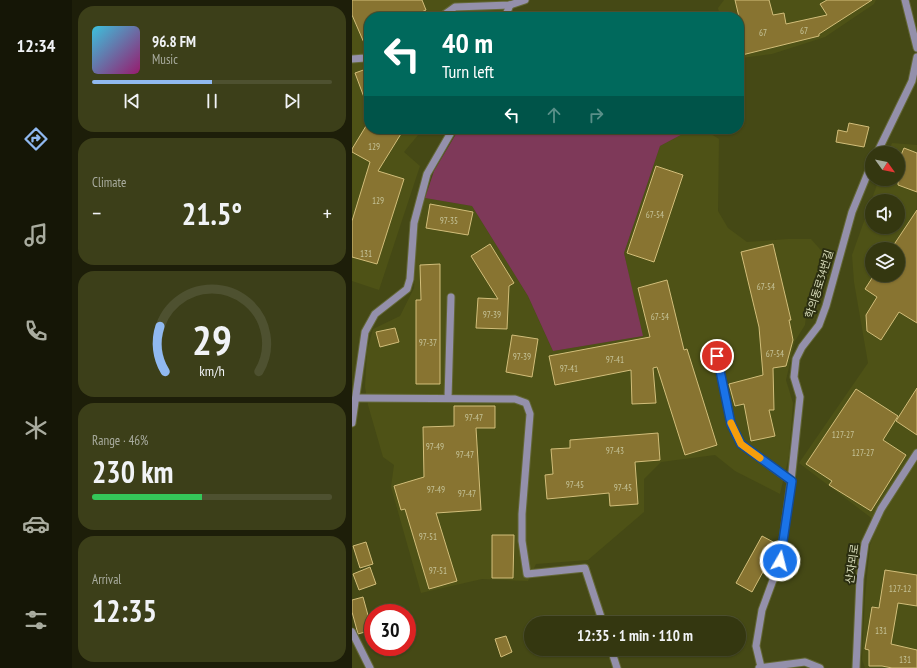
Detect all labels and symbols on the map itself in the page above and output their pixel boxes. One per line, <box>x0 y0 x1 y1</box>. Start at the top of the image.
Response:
house number: 67 <box>800 25 808 36</box>
house number: 67 <box>759 27 767 38</box>
house number: 129 <box>368 141 380 152</box>
north arrow <box>865 146 905 186</box>
house number: 129 <box>372 195 384 206</box>
house number: 67-54 <box>646 209 664 220</box>
house number: 97-35 <box>440 215 458 226</box>
house number: 131 <box>360 248 372 259</box>
street label: 학의동로34번길 <box>802 248 836 320</box>
house number: 67-54 <box>757 281 775 292</box>
house number: 97-39 <box>483 309 501 320</box>
house number: 67-54 <box>651 311 669 322</box>
house number: 97-37 <box>419 337 437 348</box>
pin <box>700 339 734 373</box>
house number: 67-54 <box>766 348 784 359</box>
house number: 97-39 <box>513 351 531 362</box>
house number: 97-41 <box>606 354 624 365</box>
house number: 97-41 <box>560 363 578 374</box>
house number: 97-47 <box>465 412 483 423</box>
house number: 127-27 <box>832 429 854 440</box>
house number: 97-49 <box>426 441 444 452</box>
house number: 97-43 <box>606 445 624 456</box>
house number: 127-27 <box>852 447 874 458</box>
house number: 97-47 <box>456 449 474 460</box>
house number: 97-45 <box>566 479 584 490</box>
house number: 97-45 <box>614 482 632 493</box>
house number: 97-49 <box>427 484 445 495</box>
house number: 97-47 <box>458 488 476 499</box>
house number: 97-51 <box>419 531 437 542</box>
position arrow <box>759 540 801 582</box>
street label: 산자뫼로 <box>842 543 862 585</box>
house number: 97-51 <box>429 565 447 576</box>
house number: 127-12 <box>889 583 911 594</box>
speed limit sign: 30 <box>364 604 416 656</box>
house number: 131 <box>875 625 887 636</box>
house number: 131 <box>899 654 911 665</box>

